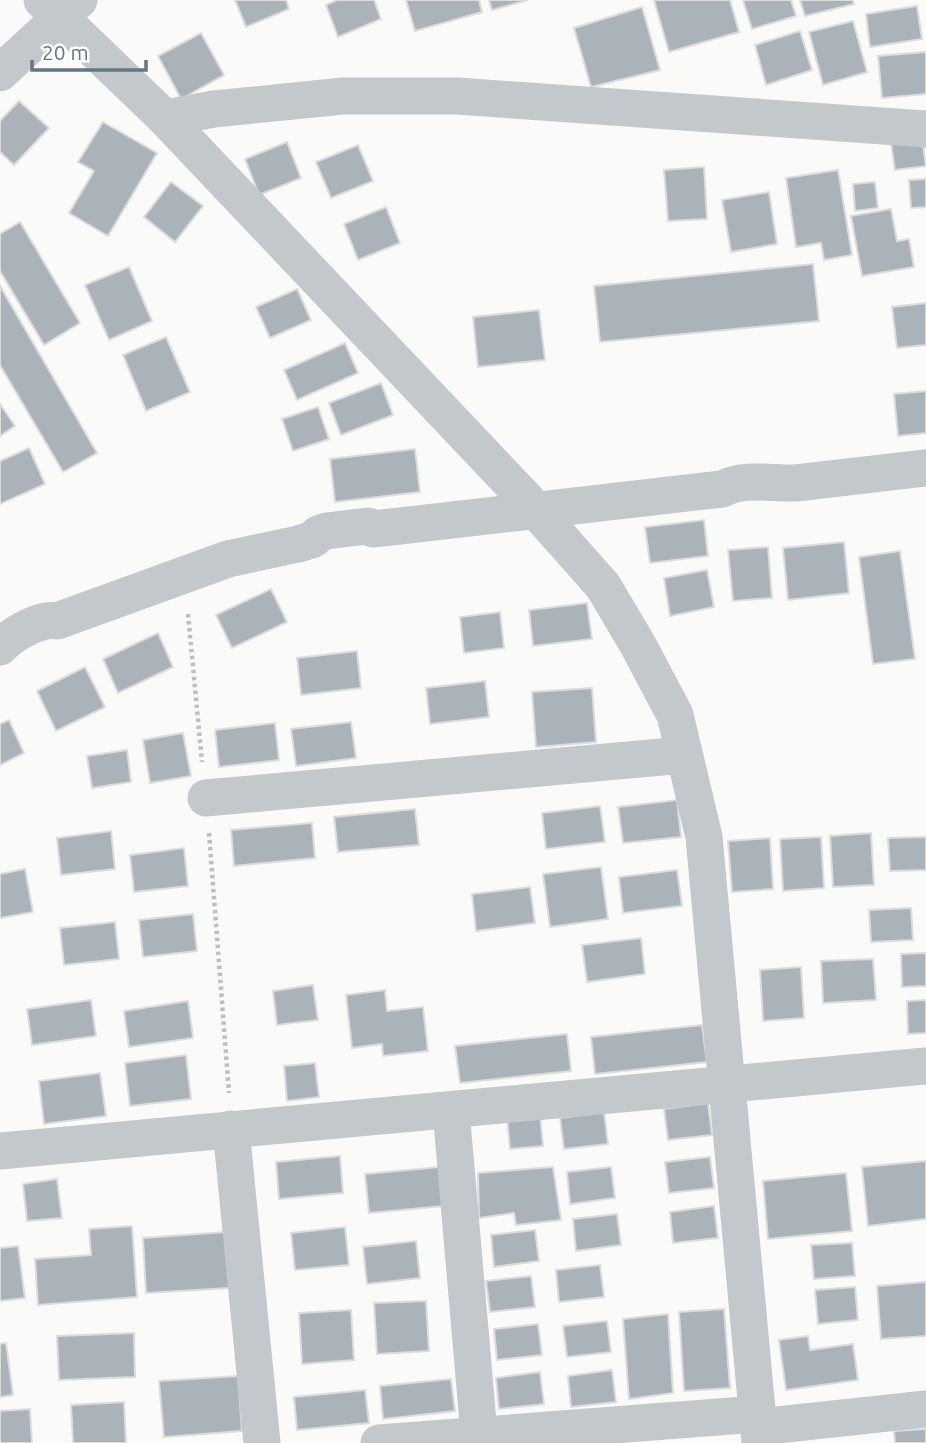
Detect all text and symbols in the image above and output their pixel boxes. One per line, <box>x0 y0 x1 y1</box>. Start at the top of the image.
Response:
scale bar <box>32 28 145 72</box>
text: 20 m <box>42 40 89 64</box>

